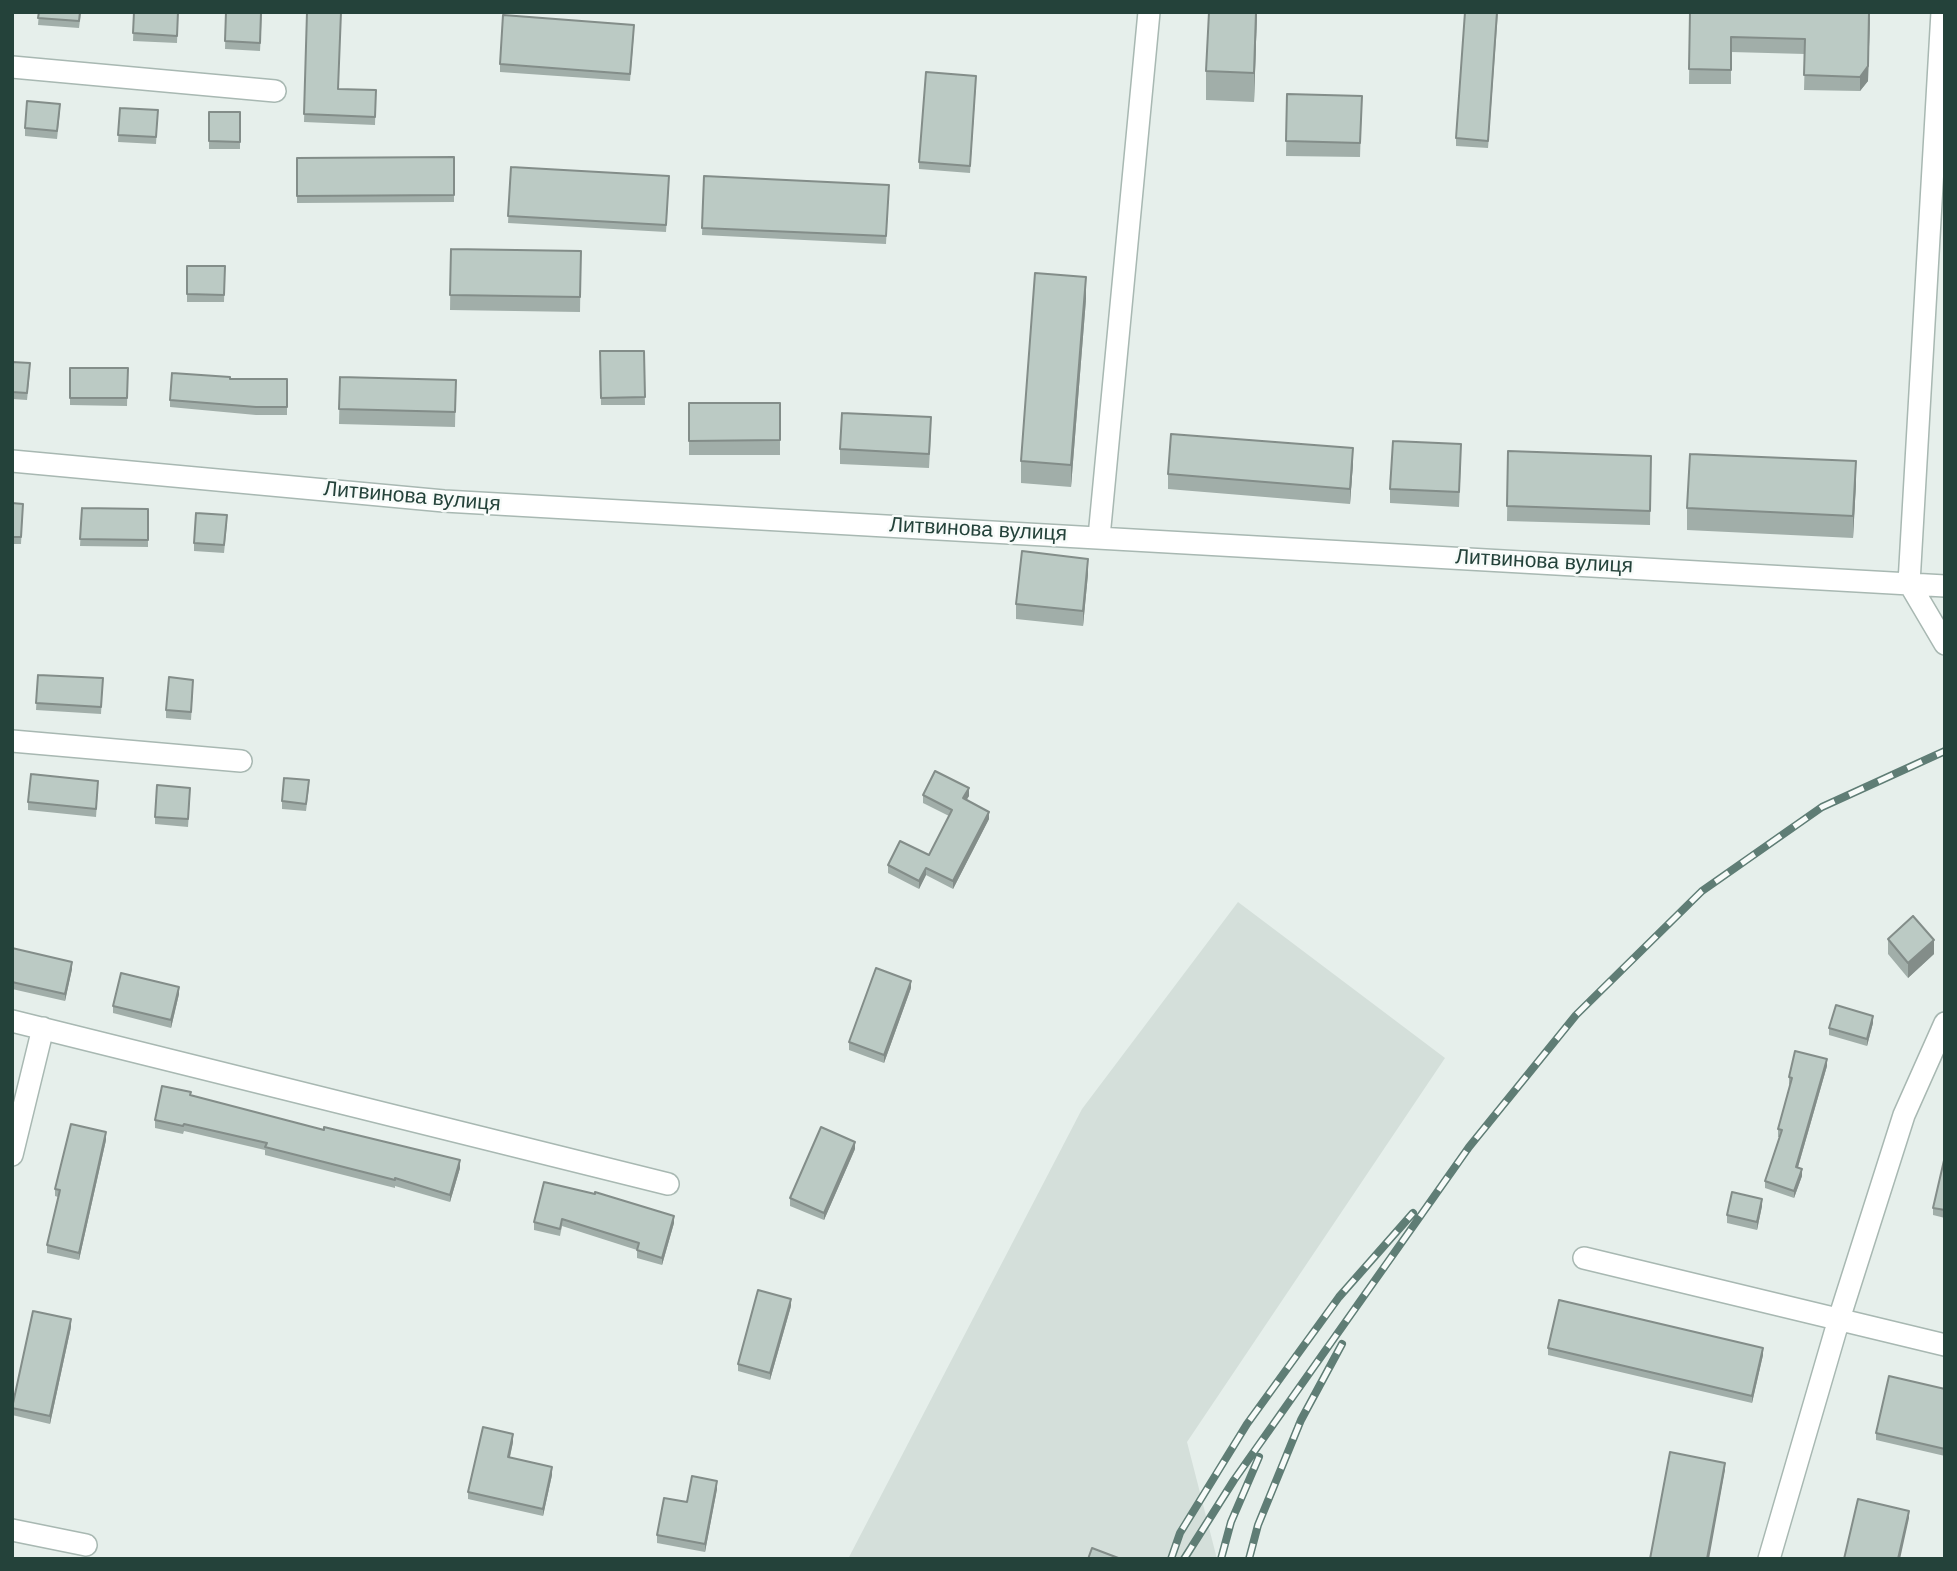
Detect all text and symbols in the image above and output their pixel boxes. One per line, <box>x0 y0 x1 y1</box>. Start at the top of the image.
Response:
street label: Литвинова вулиця <box>322 477 502 517</box>
street label: Литвинова вулиця <box>889 513 1067 547</box>
street label: Литвинова вулиця <box>1455 545 1633 579</box>

